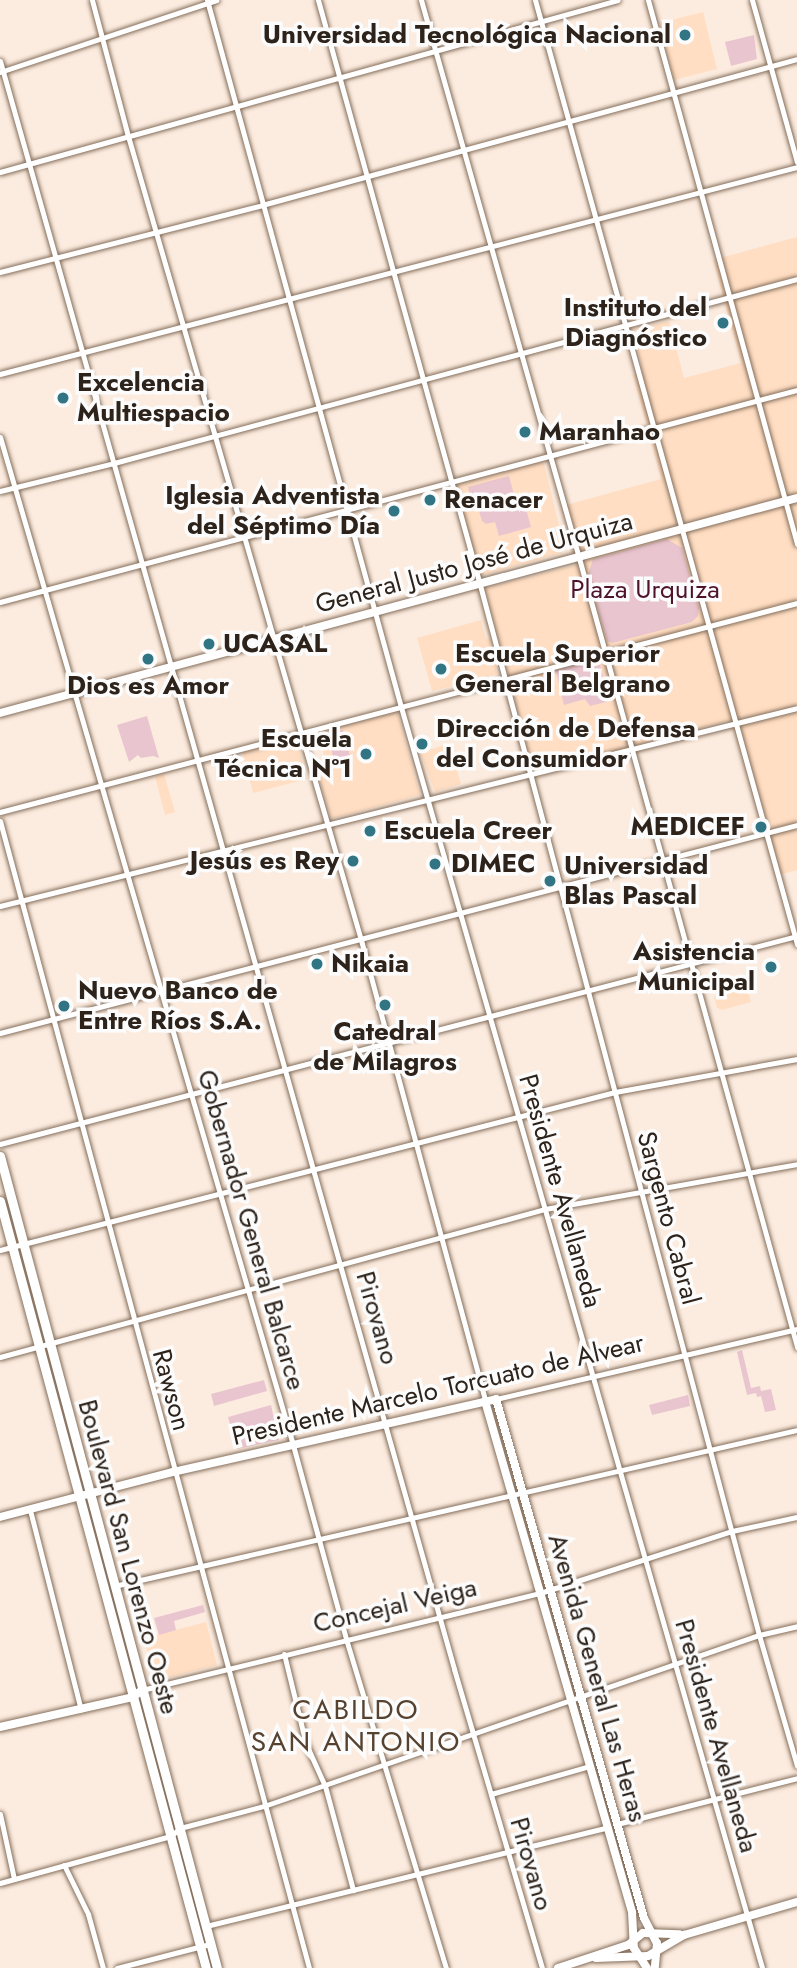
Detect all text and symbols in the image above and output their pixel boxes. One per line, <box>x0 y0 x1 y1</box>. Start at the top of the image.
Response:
place label: Universidad Tecnológica Nacional <box>263 19 671 51</box>
marker: Universidad Tecnológica Nacional <box>677 27 693 43</box>
place label: Instituto del Diagnóstico <box>564 292 707 354</box>
marker: Instituto del Diagnóstico <box>713 313 733 333</box>
place label: Excelencia Multiespacio <box>77 367 230 428</box>
marker: Excelencia Multiespacio <box>55 390 71 406</box>
place label: Maranhao <box>539 416 660 448</box>
marker: Maranhao <box>517 424 533 440</box>
place label: Iglesia Adventista del Séptimo Día <box>165 480 380 542</box>
place label: Renacer <box>444 484 543 516</box>
marker: Renacer <box>422 492 438 508</box>
marker: Iglesia Adventista del Séptimo Día <box>386 503 402 519</box>
street label: General Justo José de Urquiza <box>312 506 636 620</box>
park label: Plaza Urquiza <box>570 574 720 606</box>
place label: UCASAL <box>223 628 327 660</box>
marker: UCASAL <box>201 636 217 652</box>
place label: Escuela Superior General Belgrano <box>455 638 670 700</box>
marker: Dios es Amor <box>140 651 156 667</box>
marker: Escuela Superior General Belgrano <box>433 661 449 677</box>
place label: Dios es Amor <box>67 670 229 702</box>
place label: Dirección de Defensa del Consumidor <box>436 713 696 774</box>
place label: Escuela Técnica Nº1 <box>214 723 352 784</box>
marker: Dirección de Defensa del Consumidor <box>414 736 430 752</box>
marker: Escuela Técnica Nº1 <box>358 746 374 762</box>
place label: MEDICEF <box>630 811 745 843</box>
place label: Escuela Creer <box>384 815 552 847</box>
marker: MEDICEF <box>751 817 771 837</box>
marker: Escuela Creer <box>362 823 378 839</box>
place label: Jesús es Rey <box>190 845 339 877</box>
place label: DIMEC <box>451 848 535 880</box>
place label: Universidad Blas Pascal <box>564 850 708 912</box>
marker: Jesús es Rey <box>345 853 361 869</box>
marker: DIMEC <box>425 854 445 874</box>
marker: Universidad Blas Pascal <box>542 873 558 889</box>
place label: Asistencia Municipal <box>633 936 755 998</box>
place label: Nikaia <box>331 948 409 980</box>
marker: Nikaia <box>309 956 325 972</box>
marker: Asistencia Municipal <box>761 957 781 977</box>
place label: Nuevo Banco de Entre Ríos S.A. <box>78 975 278 1036</box>
marker: Catedral de Milagros <box>377 997 393 1013</box>
marker: Nuevo Banco de Entre Ríos S.A. <box>56 998 72 1014</box>
place label: Catedral de Milagros <box>313 1016 457 1078</box>
street label: Gobernador General Balcarce <box>190 1066 312 1394</box>
street label: Presidente Avellaneda <box>512 1071 608 1311</box>
street label: Sargento Cabral <box>630 1128 706 1308</box>
street label: Pirovano <box>349 1268 405 1368</box>
street label: Presidente Marcelo Torcuato de Alvear <box>229 1327 647 1453</box>
street label: Rawson <box>145 1346 197 1434</box>
street label: Boulevard San Lorenzo Oeste <box>71 1396 185 1718</box>
street label: Avenida General Las Heras <box>541 1530 653 1826</box>
street label: Concejal Veiga <box>310 1572 480 1640</box>
street label: Presidente Avellaneda <box>668 1616 764 1856</box>
district label: CABILDO SAN ANTONIO <box>252 1693 460 1759</box>
street label: Pirovano <box>503 1814 559 1914</box>

